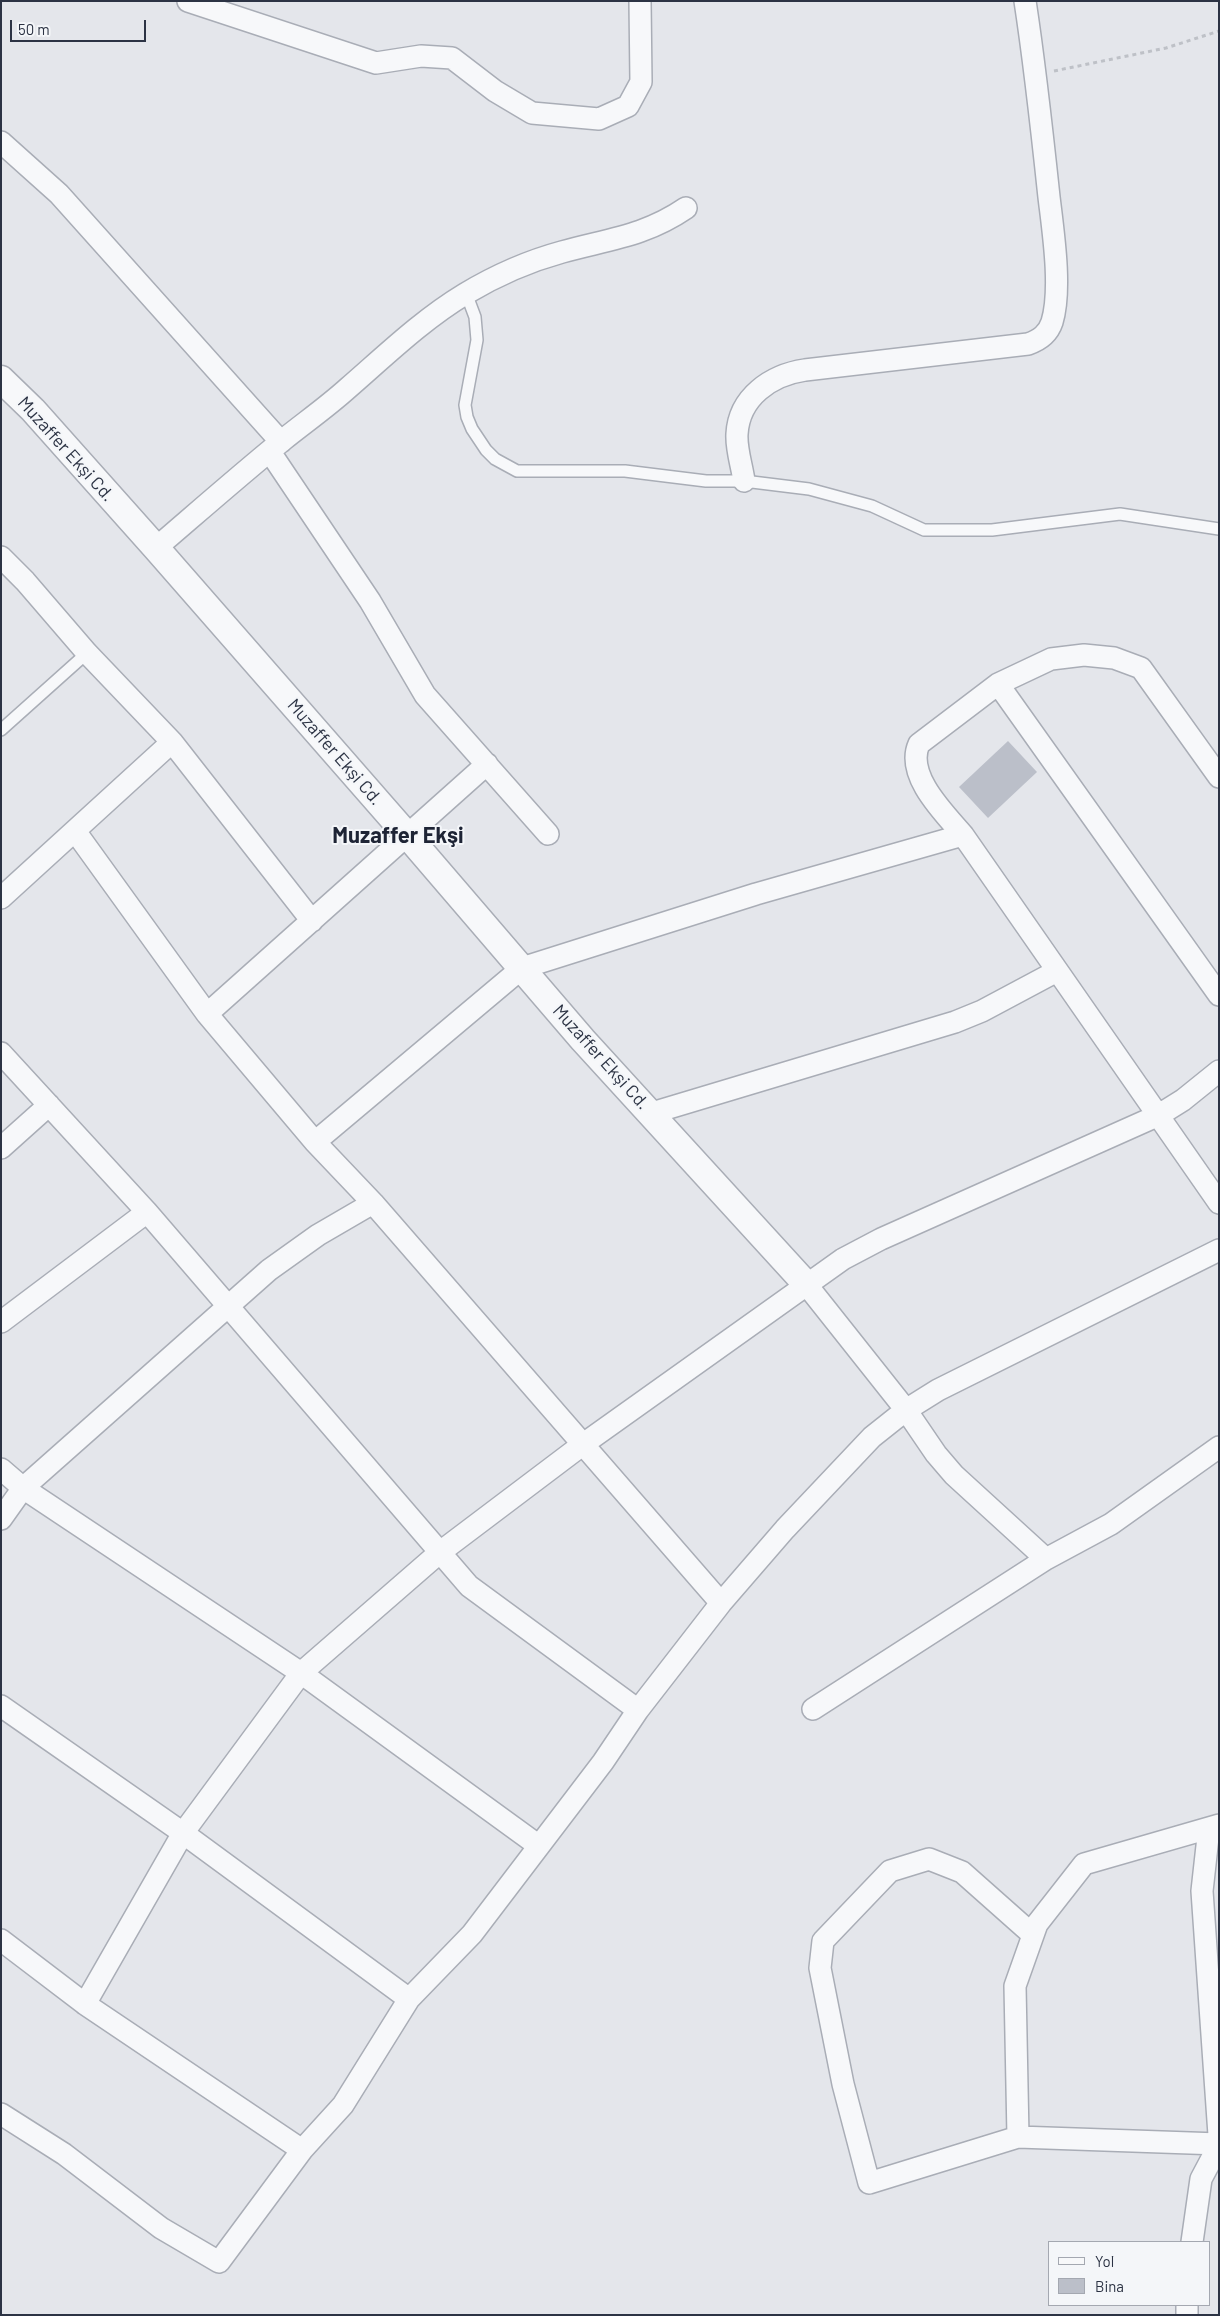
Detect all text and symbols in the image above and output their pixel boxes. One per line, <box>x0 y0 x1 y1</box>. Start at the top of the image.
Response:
scale bar <box>12 10 149 42</box>
text: 50 m <box>18 20 50 38</box>
street label: Muzaffer Ekşi Cd. <box>13 392 119 506</box>
street label: Muzaffer Ekşi Cd. <box>283 694 387 810</box>
district label: Muzaffer Ekşi <box>332 823 464 849</box>
street label: Muzaffer Ekşi Cd. <box>548 1000 654 1114</box>
legend <box>1048 2241 1210 2306</box>
text: Yol <box>1095 2252 1114 2270</box>
text: Bina <box>1095 2277 1124 2295</box>

